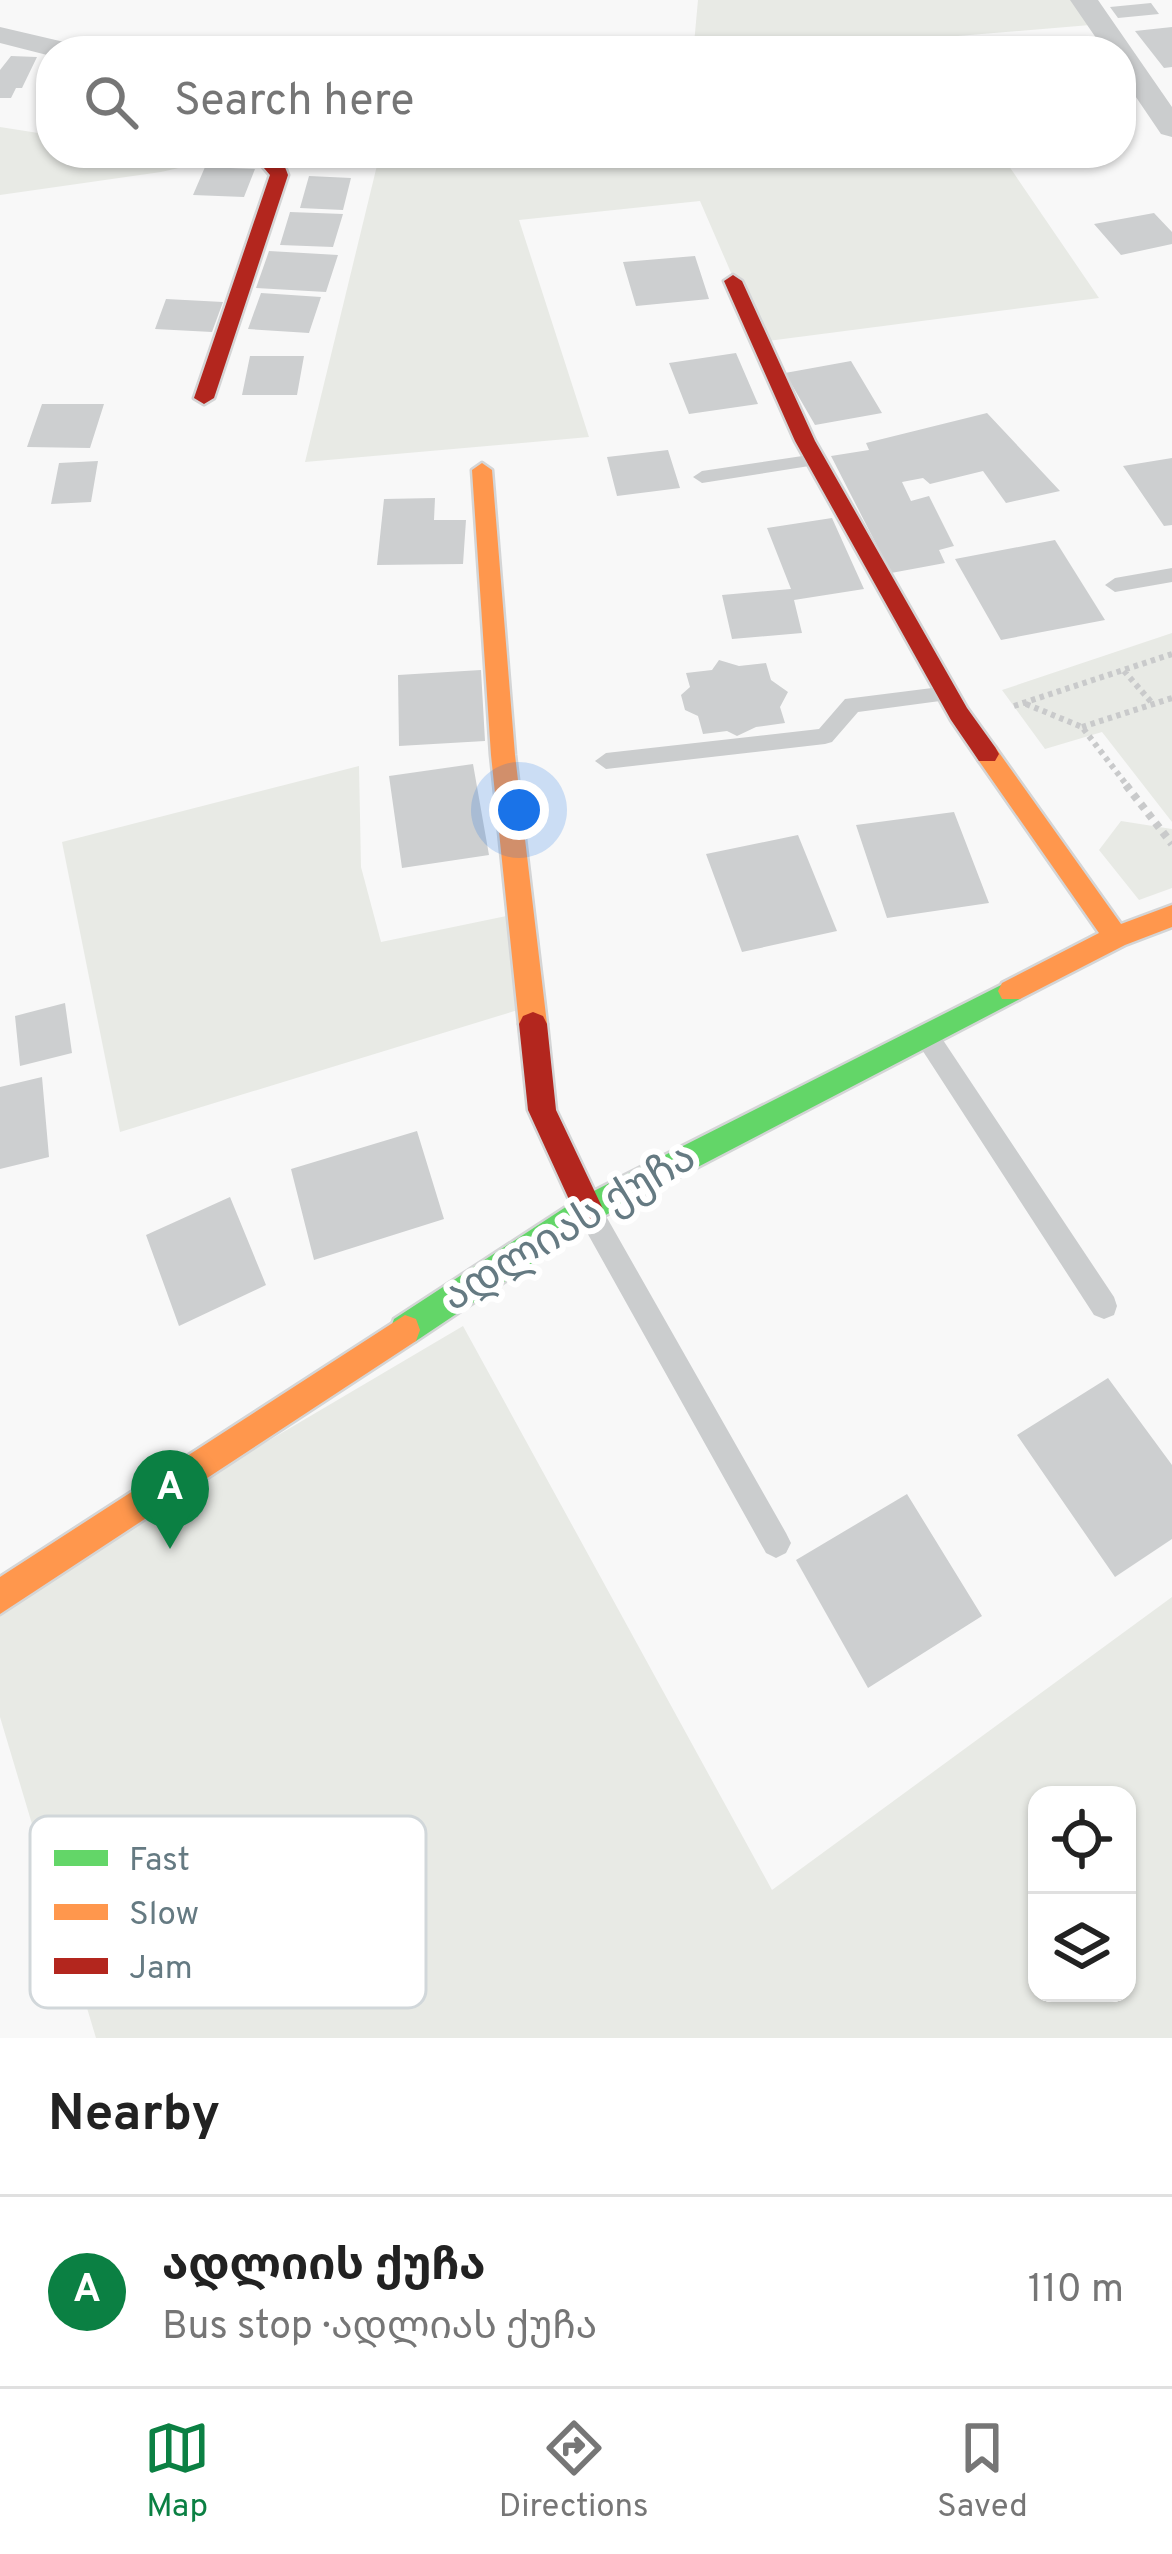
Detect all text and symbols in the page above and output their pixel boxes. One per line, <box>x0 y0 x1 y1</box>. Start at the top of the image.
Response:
search box <box>36 36 1136 168</box>
icon: search <box>78 69 144 135</box>
text: Search here <box>174 74 414 131</box>
your location <box>489 780 549 840</box>
street label: ადლიას ქუჩა <box>434 1133 706 1325</box>
pin: A <box>131 1450 209 1549</box>
map controls <box>1028 1786 1136 2002</box>
button: locate <box>1028 1786 1136 1894</box>
legend <box>30 1816 426 2008</box>
text: Fast <box>129 1841 190 1883</box>
button: layers <box>1028 1894 1136 2002</box>
text: Slow <box>129 1895 199 1937</box>
text: Jam <box>129 1949 193 1991</box>
text: Nearby <box>48 2084 220 2149</box>
text: ადლიის ქუჩა <box>162 2239 486 2296</box>
text: A <box>73 2267 101 2316</box>
text: 110 m <box>1028 2267 1124 2316</box>
text: Bus stop · ადლიას ქუჩა <box>162 2304 597 2353</box>
tab: Map <box>144 2415 210 2529</box>
tab: Directions <box>499 2415 649 2529</box>
tab: Saved <box>937 2415 1028 2529</box>

